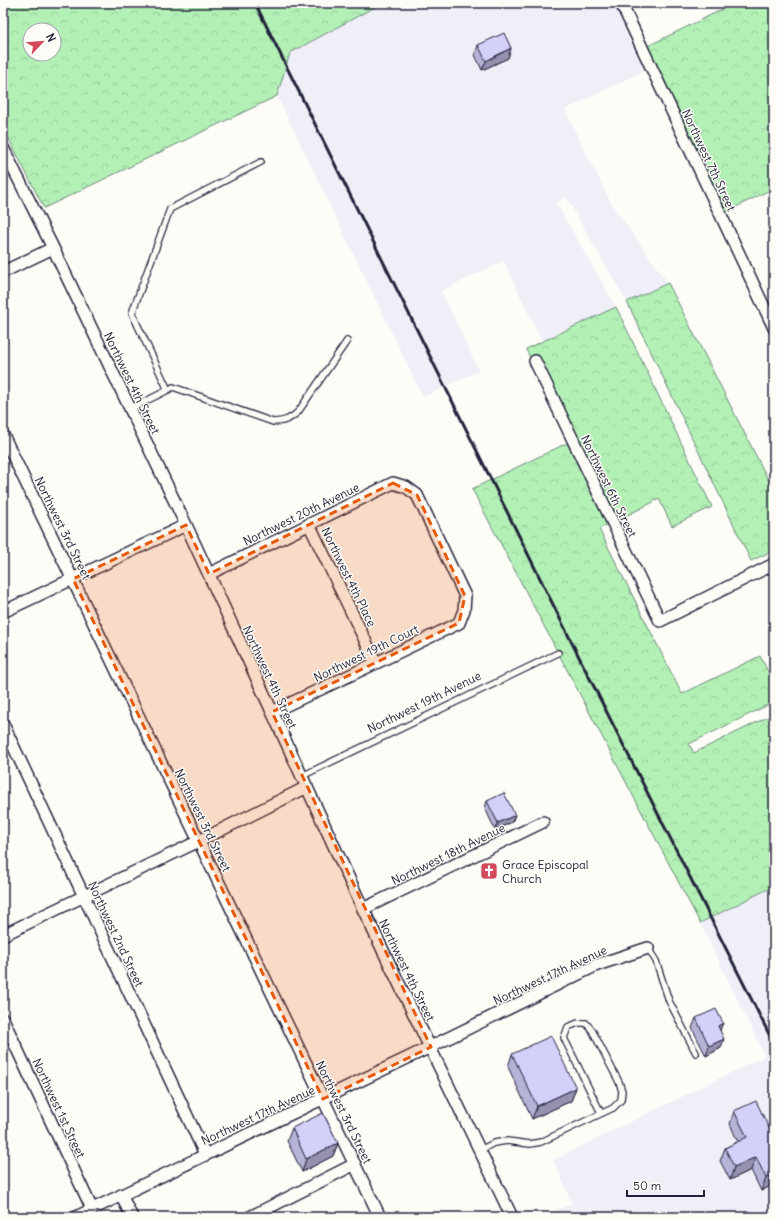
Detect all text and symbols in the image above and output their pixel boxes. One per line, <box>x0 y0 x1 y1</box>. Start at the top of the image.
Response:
north arrow <box>22 22 62 62</box>
text: N <box>43 31 59 44</box>
street label: Northwest 7th Street <box>679 107 739 213</box>
street label: Northwest 4th Street <box>101 329 163 437</box>
street label: Northwest 6th Street <box>578 432 640 540</box>
street label: Northwest 3rd Street <box>32 474 94 582</box>
street label: Northwest 20th Avenue <box>240 479 362 549</box>
street label: Northwest 4th Place <box>318 525 380 629</box>
street label: Northwest 19th Court <box>311 621 421 685</box>
street label: Northwest 4th Street <box>240 623 300 731</box>
street label: Northwest 19th Avenue <box>365 668 483 736</box>
street label: Northwest 3rd Street <box>172 766 234 874</box>
street label: Northwest 18th Avenue <box>389 820 507 888</box>
place label: Grace Episcopal Church <box>502 857 589 886</box>
church icon: Grace Episcopal Church <box>479 861 499 881</box>
street label: Northwest 2nd Street <box>85 879 147 989</box>
street label: Northwest 4th Street <box>376 916 438 1024</box>
street label: Northwest 17th Avenue <box>491 942 609 1008</box>
street label: Northwest 1st Street <box>29 1056 89 1160</box>
street label: Northwest 3rd Street <box>313 1058 375 1166</box>
street label: Northwest 17th Avenue <box>199 1082 317 1148</box>
scale bar <box>627 1172 704 1198</box>
text: 50 m <box>633 1178 662 1193</box>

